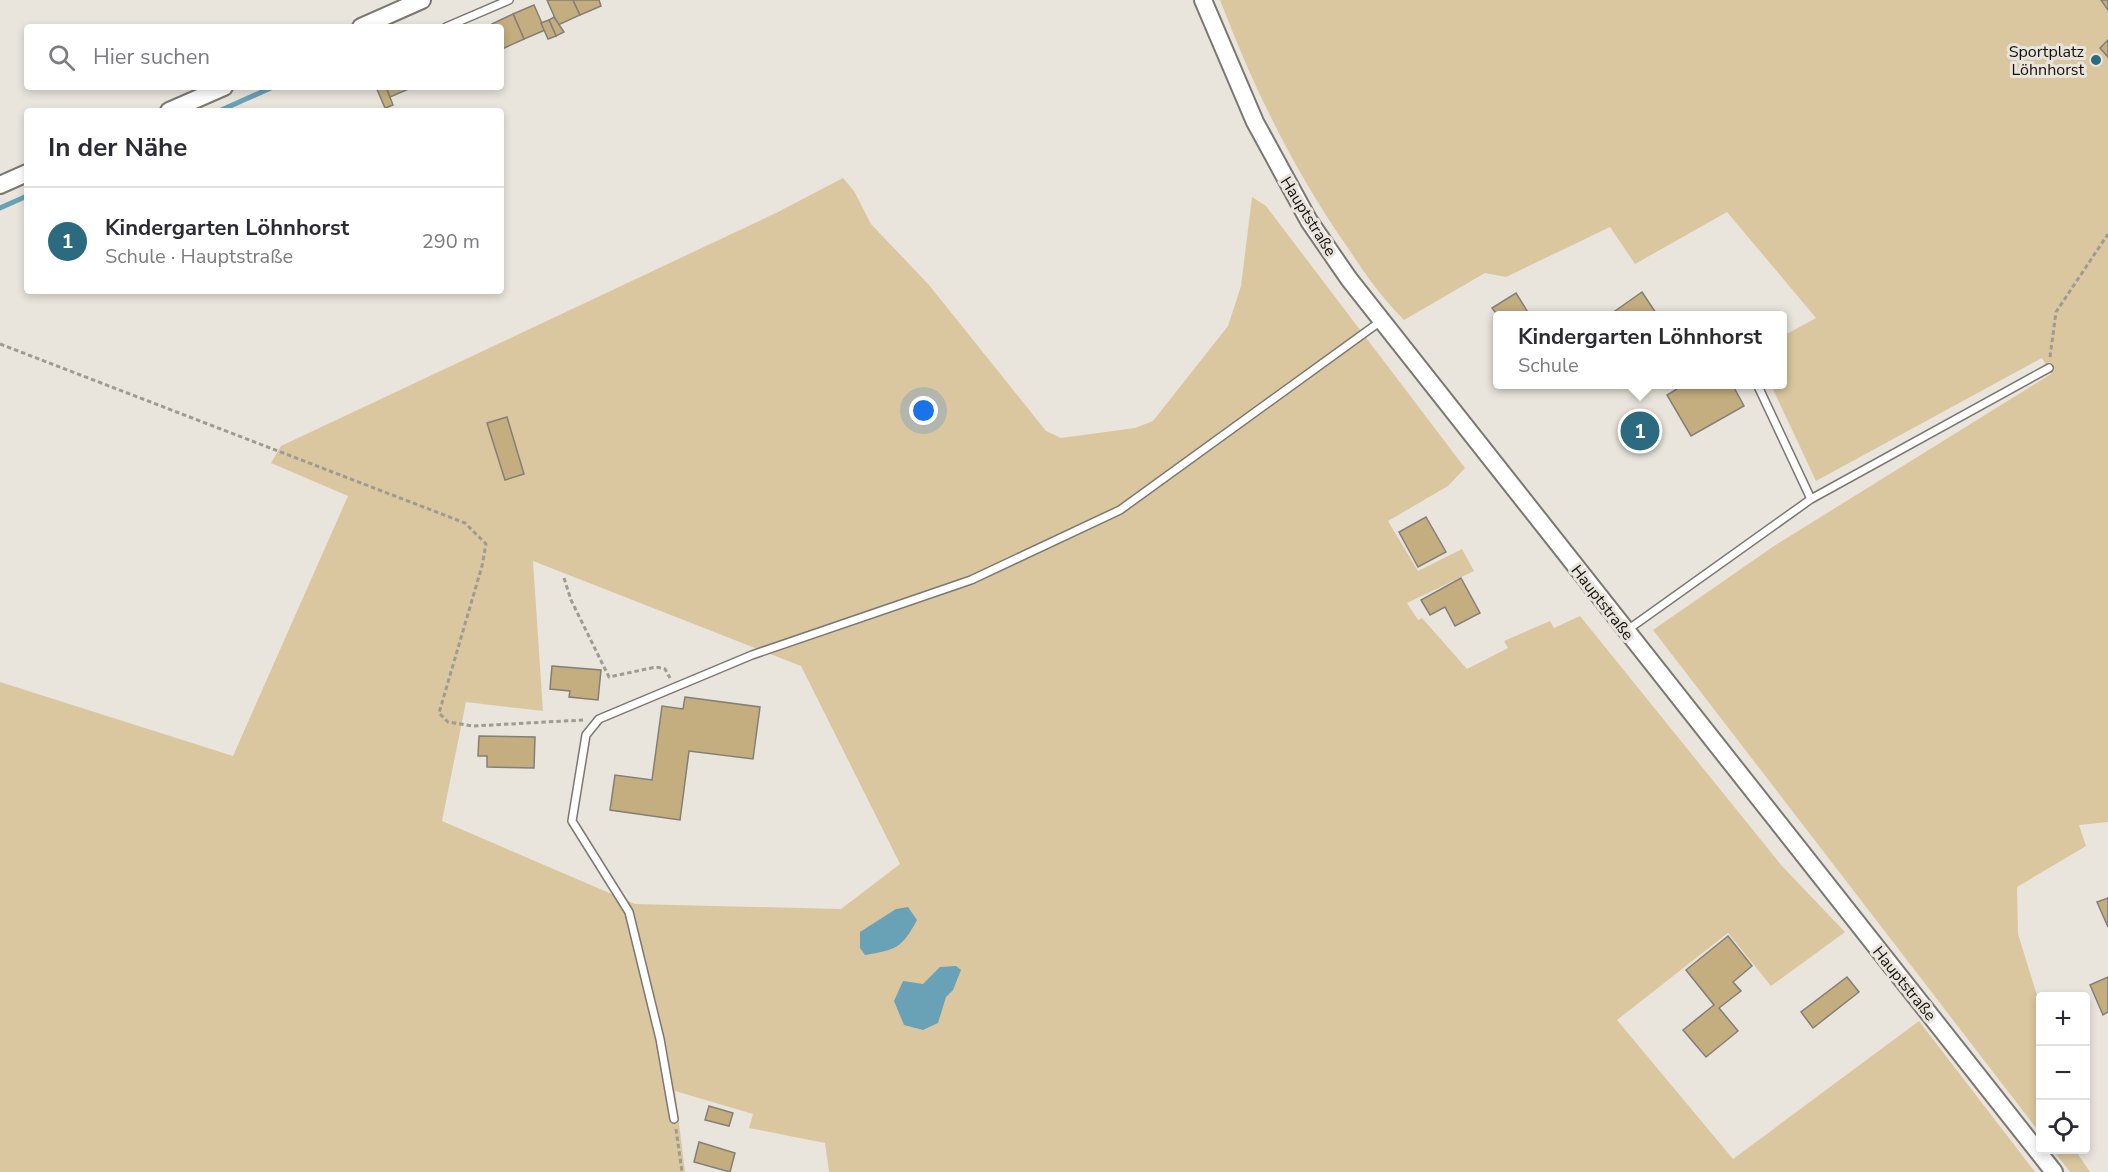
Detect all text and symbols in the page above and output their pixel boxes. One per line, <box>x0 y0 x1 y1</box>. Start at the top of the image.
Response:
search box <box>24 24 504 90</box>
icon: search <box>45 41 78 74</box>
place label: Sportplatz Löhnhorst <box>2009 41 2084 81</box>
text: Hier suchen <box>93 42 210 72</box>
marker: Sportplatz Löhnhorst <box>2089 53 2103 67</box>
text: In der Nähe <box>48 130 187 165</box>
street label: Hauptstraße <box>1275 172 1341 261</box>
text: Kindergarten Löhnhorst <box>105 213 349 243</box>
text: 1 <box>62 228 74 255</box>
text: 290 m <box>422 228 480 255</box>
text: Schule · Hauptstraße <box>105 243 293 270</box>
popup <box>1493 311 1787 389</box>
text: Kindergarten Löhnhorst <box>1518 322 1762 352</box>
text: Schule <box>1518 352 1579 379</box>
your location <box>909 396 938 425</box>
pin: 1 <box>1620 408 1660 454</box>
street label: Hauptstraße <box>1566 560 1639 645</box>
street label: Hauptstraße <box>1867 942 1941 1026</box>
map controls <box>2036 992 2090 1154</box>
button: + <box>2036 992 2090 1046</box>
button: − <box>2036 1046 2090 1100</box>
button: locate <box>2036 1100 2090 1154</box>

